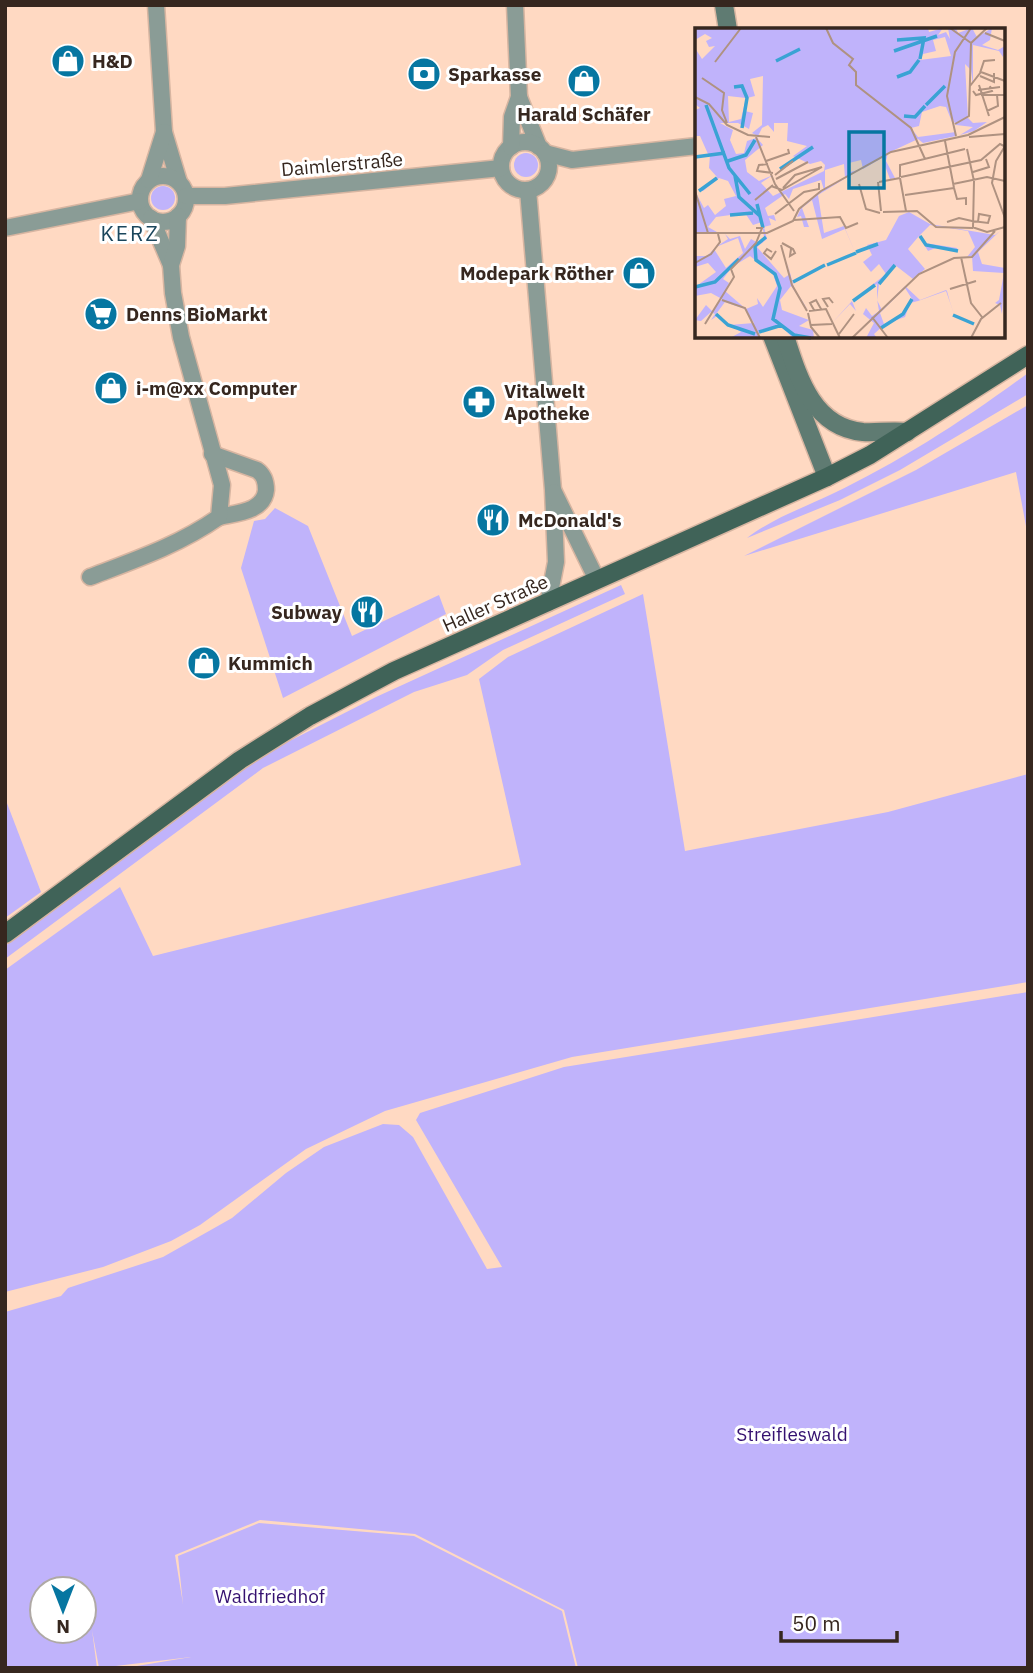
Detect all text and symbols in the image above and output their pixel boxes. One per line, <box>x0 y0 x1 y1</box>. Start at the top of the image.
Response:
inset map <box>695 28 1005 338</box>
shop icon: H&D <box>49 42 87 80</box>
place label: H&D <box>92 49 133 73</box>
bank icon: Sparkasse <box>405 55 443 93</box>
place label: Sparkasse <box>448 62 541 86</box>
shop icon: Harald Schäfer <box>565 62 603 100</box>
place label: Harald Schäfer <box>517 102 651 126</box>
street label: Daimlerstraße <box>280 147 404 181</box>
district label: KERZ <box>100 219 160 247</box>
shop icon: Modepark Röther <box>620 254 658 292</box>
place label: Modepark Röther <box>460 261 614 285</box>
supermarket icon: Denns BioMarkt <box>82 295 120 333</box>
place label: Denns BioMarkt <box>126 302 268 326</box>
shop icon: i-m@xx Computer <box>92 369 130 407</box>
place label: i-m@xx Computer <box>136 376 297 400</box>
place label: Vitalwelt Apotheke <box>504 379 590 425</box>
pharmacy icon: Vitalwelt Apotheke <box>460 383 498 421</box>
restaurant icon: McDonald's <box>474 501 512 539</box>
place label: McDonald's <box>518 508 621 532</box>
street label: Haller Straße <box>438 569 552 637</box>
restaurant icon: Subway <box>348 593 386 631</box>
place label: Subway <box>271 600 343 624</box>
shop icon: Kummich <box>185 644 223 682</box>
place label: Kummich <box>228 651 313 675</box>
park label: Streifleswald <box>736 1422 848 1446</box>
north arrow <box>28 1575 98 1645</box>
park label: Waldfriedhof <box>215 1584 325 1608</box>
scale bar <box>781 1600 897 1644</box>
text: 50 m <box>792 1609 841 1637</box>
text: N <box>56 1615 70 1639</box>

